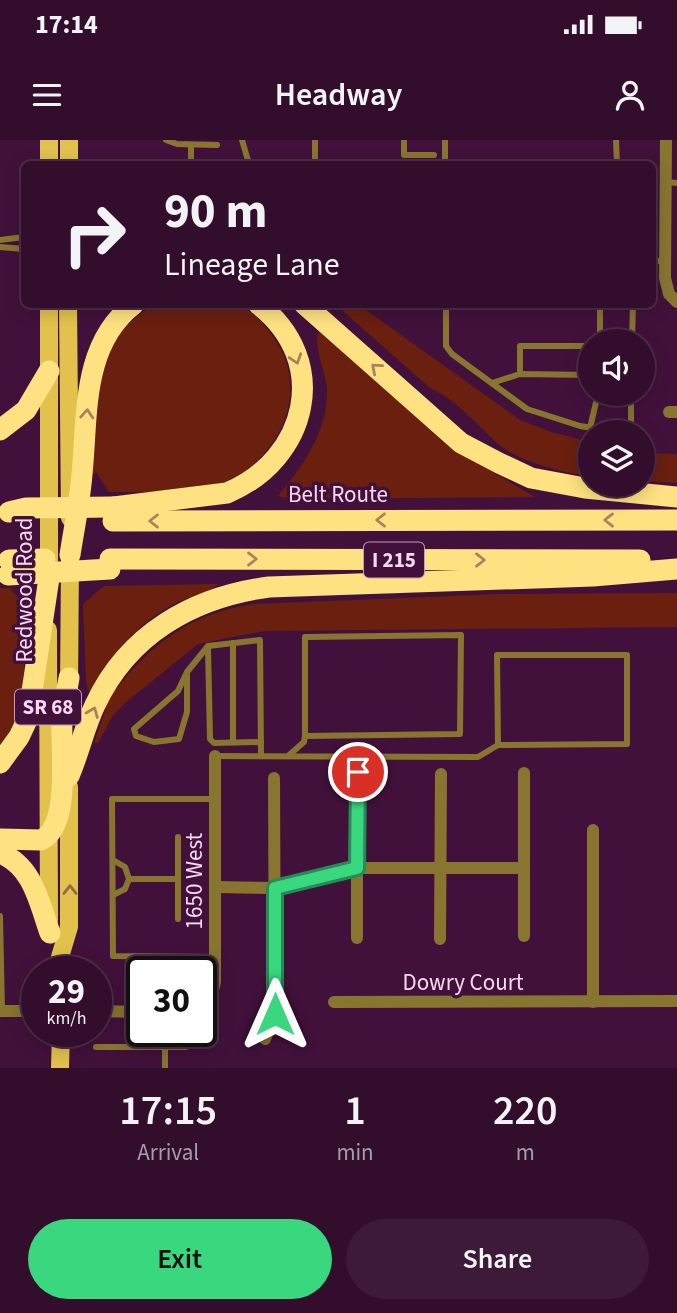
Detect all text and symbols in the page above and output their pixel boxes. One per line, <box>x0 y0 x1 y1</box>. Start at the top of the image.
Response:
text: 17:14 <box>35 6 98 43</box>
text: Headway <box>275 72 402 118</box>
icon: menu <box>28 76 66 114</box>
icon: person <box>611 76 649 114</box>
text: 90 m <box>164 177 268 247</box>
icon: right <box>49 189 140 280</box>
text: Lineage Lane <box>164 242 340 288</box>
map controls <box>578 329 655 497</box>
button: sound <box>578 329 655 406</box>
one-way arrow <box>288 353 303 365</box>
one-way arrow <box>371 364 384 376</box>
one-way arrow <box>79 408 94 419</box>
button: layers <box>578 420 655 497</box>
street label: Belt Route <box>288 478 388 511</box>
one-way arrow <box>376 512 386 528</box>
one-way arrow <box>603 512 614 528</box>
one-way arrow <box>148 513 159 529</box>
street label: Redwood Road <box>8 517 41 663</box>
road number: I 215 <box>364 542 424 578</box>
one-way arrow <box>247 551 258 567</box>
one-way arrow <box>475 552 485 568</box>
road number: SR 68 <box>15 690 81 724</box>
one-way arrow <box>84 707 98 719</box>
pin <box>328 742 388 802</box>
icon: arrive <box>339 753 377 791</box>
street label: 1650 West <box>178 832 211 929</box>
one-way arrow <box>62 884 78 894</box>
speed limit sign: 30 <box>126 956 217 1047</box>
street label: Dowry Court <box>403 966 524 999</box>
text: 29 <box>48 967 85 1017</box>
position arrow <box>238 977 312 1051</box>
text: km/h <box>47 1006 86 1031</box>
text: 17:15 <box>119 1081 217 1141</box>
text: 1 <box>344 1081 366 1141</box>
text: 220 <box>493 1081 558 1141</box>
text: Arrival <box>137 1136 199 1169</box>
text: min <box>336 1136 374 1169</box>
text: m <box>516 1136 535 1169</box>
button: Exit <box>28 1219 332 1299</box>
button: Share <box>346 1219 649 1299</box>

